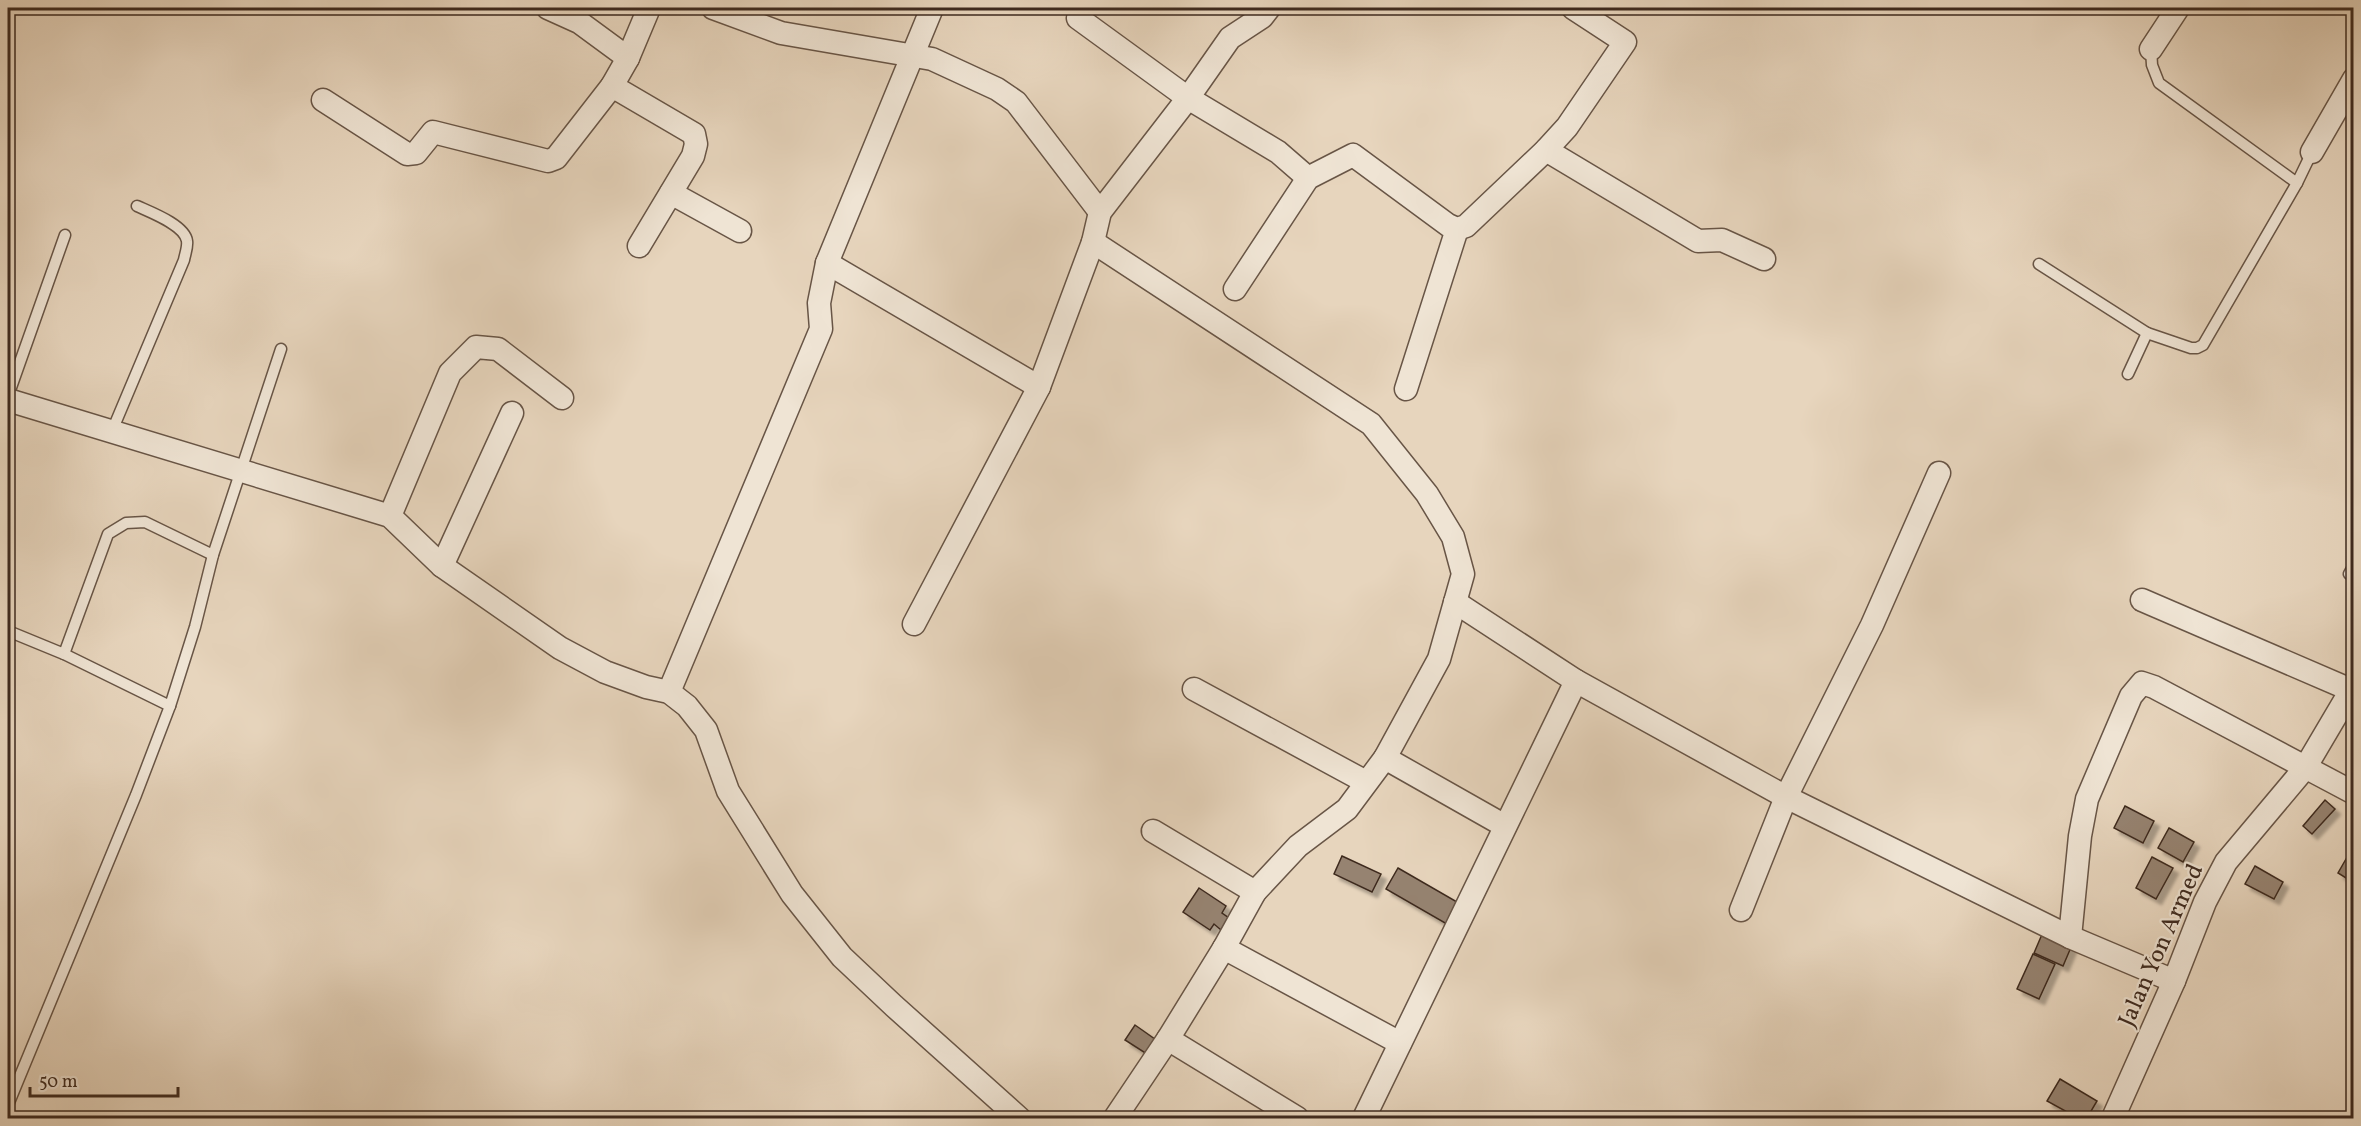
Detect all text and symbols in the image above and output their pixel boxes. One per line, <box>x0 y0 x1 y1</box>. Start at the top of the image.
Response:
street label: Jalan Yon Armed <box>2111 859 2213 1033</box>
scale bar <box>30 1060 178 1098</box>
text: 50 m <box>39 1070 78 1095</box>

